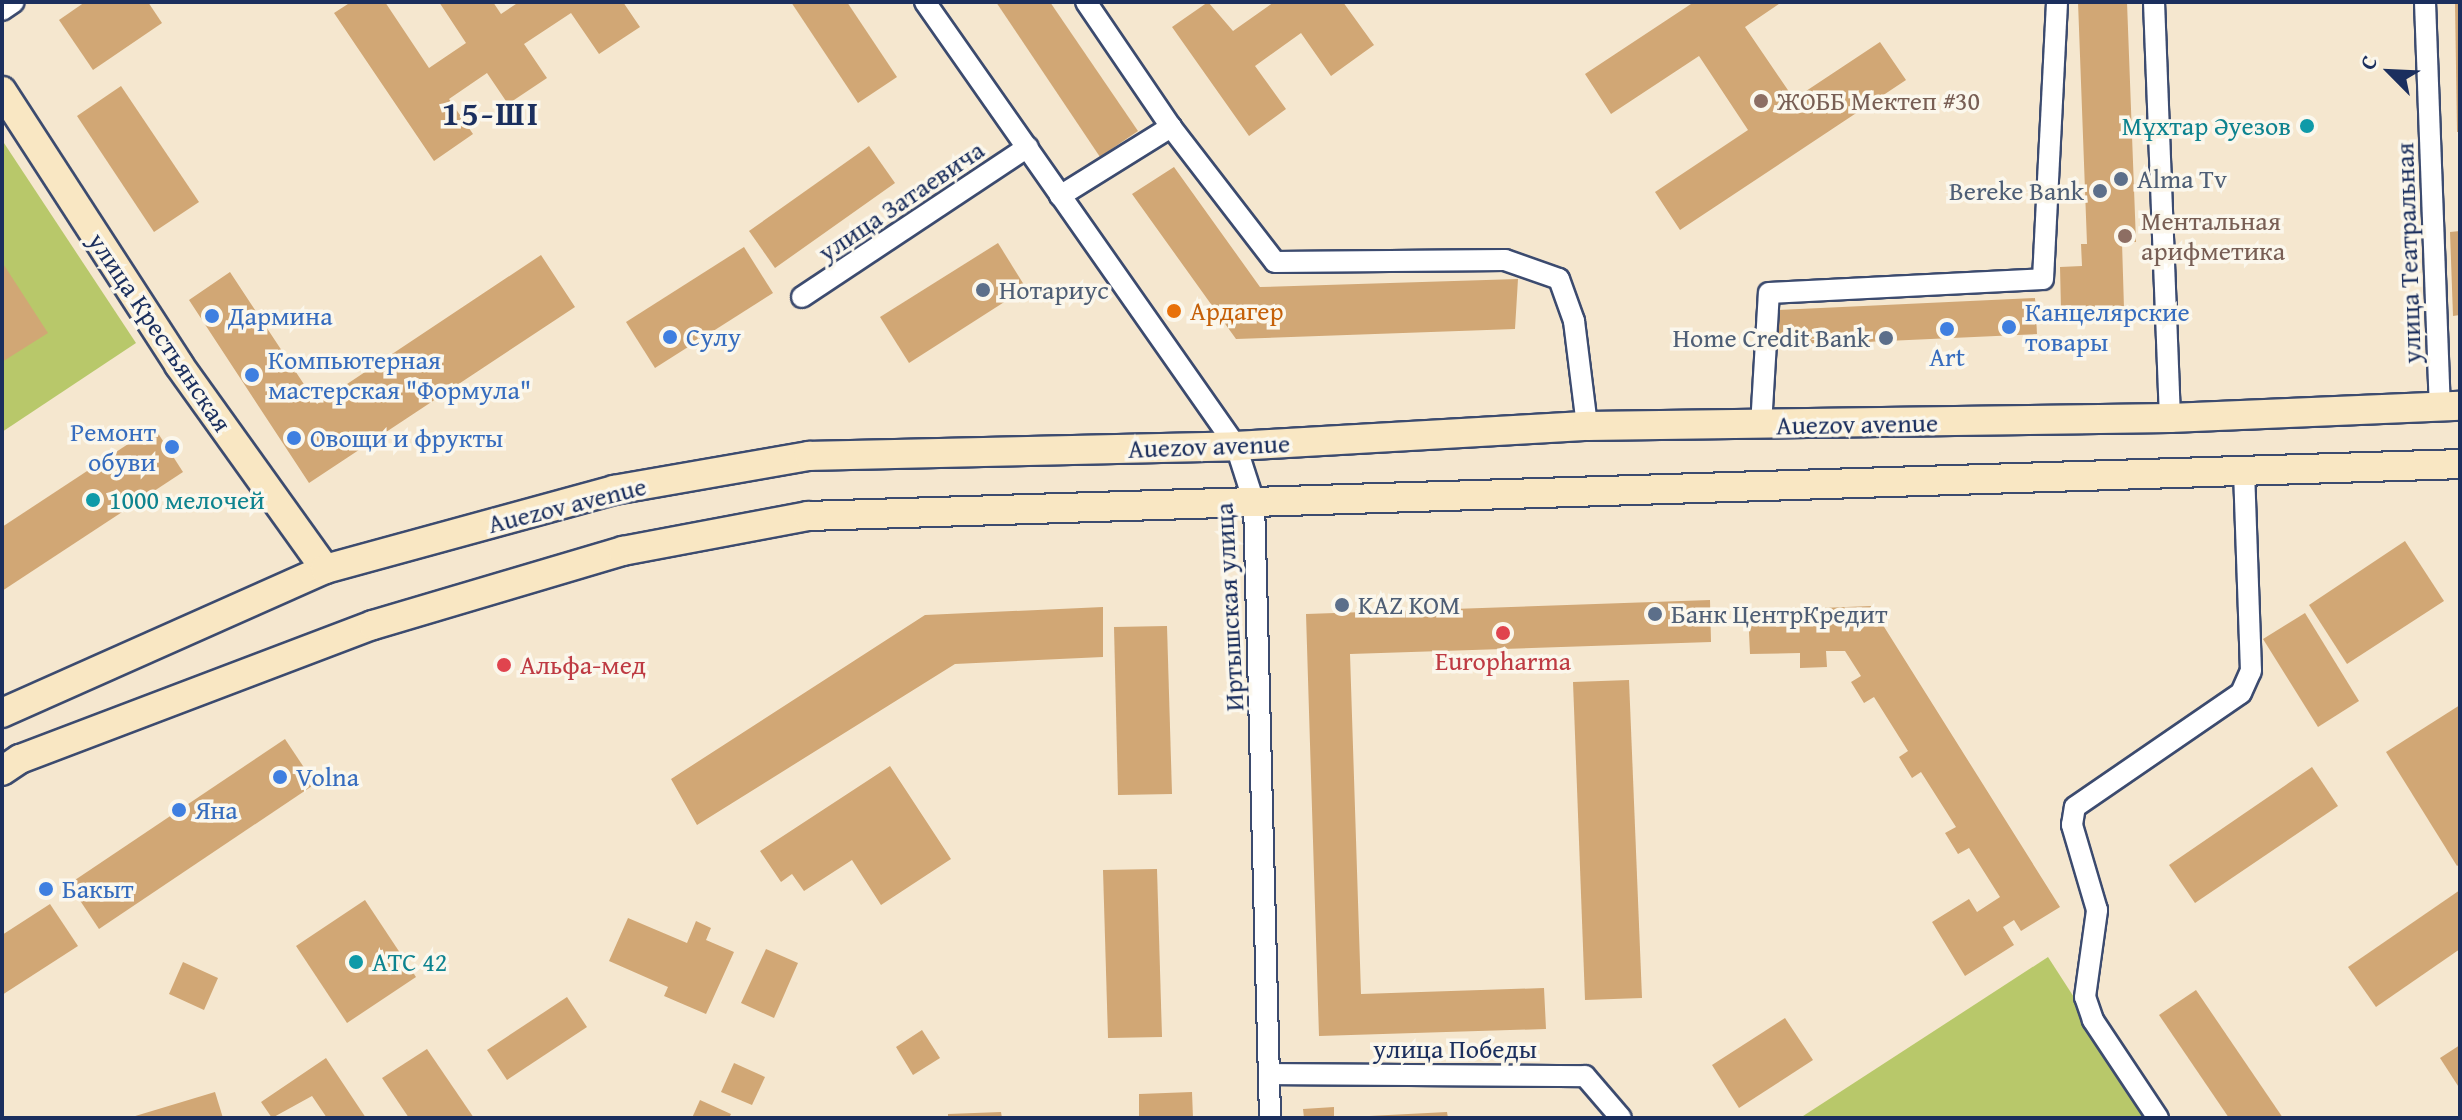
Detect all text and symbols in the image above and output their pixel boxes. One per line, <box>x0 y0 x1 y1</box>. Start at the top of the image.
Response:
north arrow <box>2350 32 2430 112</box>
text: С <box>2351 50 2385 74</box>
place label: ЖОББ Мектеп #30 <box>1777 85 1980 117</box>
marker: ЖОББ Мектеп #30 <box>1752 92 1770 110</box>
district label: 15-ШІ <box>442 93 540 133</box>
place label: Мұхтар Әуезов <box>2122 110 2291 142</box>
marker: Мұхтар Әуезов <box>2298 117 2316 135</box>
street label: улица Затаевича <box>812 134 990 268</box>
street label: улица Театральная <box>2389 142 2427 364</box>
place label: Alma Tv <box>2137 163 2227 195</box>
marker: Alma Tv <box>2112 170 2130 188</box>
place label: Bereke Bank <box>1949 175 2084 207</box>
marker: Bereke Bank <box>2091 182 2109 200</box>
place label: Ментальная арифметика <box>2141 205 2285 266</box>
street label: улица Крестьянская <box>82 227 238 437</box>
marker: Ментальная арифметика <box>2116 227 2134 245</box>
place label: Нотариус <box>999 274 1109 306</box>
marker: Нотариус <box>974 281 992 299</box>
place label: Ардагер <box>1190 295 1284 327</box>
place label: Канцелярские товары <box>2025 296 2190 358</box>
place label: Дармина <box>228 300 333 332</box>
marker: Ардагер <box>1165 302 1183 320</box>
marker: Дармина <box>203 307 221 325</box>
marker: Канцелярские товары <box>2000 318 2018 336</box>
marker: Art <box>1938 320 1956 338</box>
place label: Сулу <box>686 321 741 353</box>
place label: Home Credit Bank <box>1673 322 1870 354</box>
marker: Сулу <box>661 328 679 346</box>
marker: Home Credit Bank <box>1877 329 1895 347</box>
place label: Art <box>1929 341 1965 373</box>
place label: Компьютерная мастерская "Формула" <box>268 344 531 406</box>
marker: Компьютерная мастерская "Формула" <box>243 366 261 384</box>
street label: Auezov avenue <box>1776 407 1938 441</box>
place label: Ремонт обуви <box>70 416 156 478</box>
place label: Овощи и фрукты <box>310 422 503 454</box>
street label: Auezov avenue <box>1127 428 1291 464</box>
marker: Овощи и фрукты <box>285 429 303 447</box>
marker: Ремонт обуви <box>163 438 181 456</box>
street label: Auezov avenue <box>485 470 649 540</box>
place label: 1000 мелочей <box>109 484 265 516</box>
marker: 1000 мелочей <box>84 491 102 509</box>
street label: Иртышская улица <box>1208 502 1250 712</box>
place label: KAZ KOM <box>1358 589 1460 621</box>
marker: KAZ KOM <box>1333 596 1351 614</box>
place label: Банк ЦентрКредит <box>1671 598 1888 630</box>
marker: Банк ЦентрКредит <box>1646 605 1664 623</box>
marker: Europharma <box>1494 624 1512 642</box>
place label: Europharma <box>1435 645 1571 677</box>
place label: Альфа-мед <box>520 649 646 681</box>
marker: Альфа-мед <box>495 656 513 674</box>
place label: Volna <box>296 761 359 793</box>
marker: Volna <box>271 768 289 786</box>
place label: Яна <box>195 794 238 826</box>
marker: Яна <box>170 801 188 819</box>
place label: Бакыт <box>62 873 133 905</box>
marker: Бакыт <box>37 880 55 898</box>
place label: АТС 42 <box>372 946 447 978</box>
marker: АТС 42 <box>347 953 365 971</box>
street label: улица Победы <box>1373 1033 1537 1065</box>

